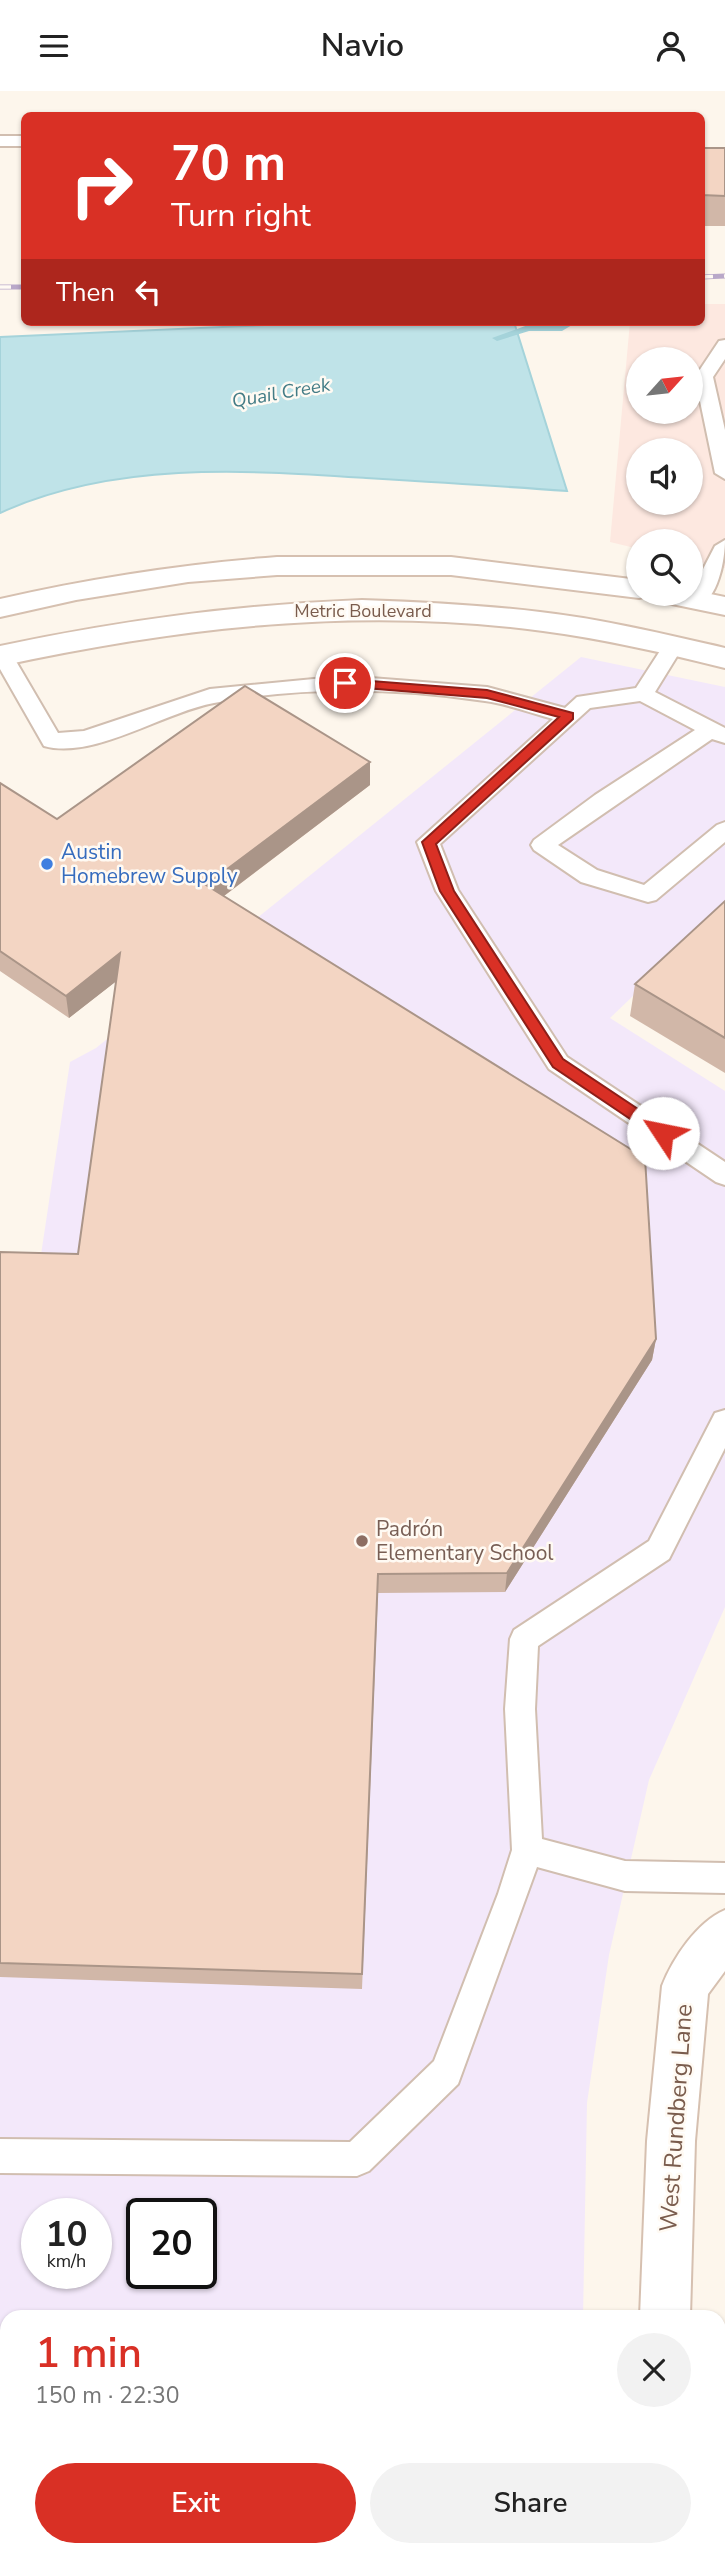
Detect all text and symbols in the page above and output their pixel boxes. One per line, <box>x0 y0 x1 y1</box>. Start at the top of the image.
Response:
text: Navio <box>321 24 404 67</box>
icon: menu <box>35 27 73 65</box>
icon: person <box>652 27 690 65</box>
text: 70 m <box>171 130 286 197</box>
icon: right <box>56 140 147 231</box>
text: Turn right <box>171 194 311 237</box>
icon: left <box>129 273 167 311</box>
text: Then <box>56 275 115 310</box>
north arrow <box>626 347 704 423</box>
map controls <box>626 347 703 606</box>
water label: Quail Creek <box>230 371 333 414</box>
button: sound <box>626 438 703 515</box>
button: search <box>626 529 703 606</box>
street label: Metric Boulevard <box>294 599 432 623</box>
pin <box>315 653 375 713</box>
icon: arrive <box>326 664 364 702</box>
place label: Austin Homebrew Supply <box>61 838 238 890</box>
marker: Austin Homebrew Supply <box>39 856 55 872</box>
position arrow <box>626 1096 700 1170</box>
place label: Padrón Elementary School <box>376 1515 554 1567</box>
marker: Padrón Elementary School <box>354 1533 370 1549</box>
street label: West Rundberg Lane <box>652 2003 700 2233</box>
speed limit sign: 20 <box>126 2198 217 2289</box>
text: 10 <box>45 2211 88 2258</box>
text: km/h <box>47 2249 86 2273</box>
text: 1 min <box>35 2325 142 2382</box>
button: close <box>617 2333 691 2407</box>
text: 150 m · 22:30 <box>35 2380 180 2411</box>
button: Exit <box>35 2463 356 2543</box>
button: Share <box>370 2463 691 2543</box>

